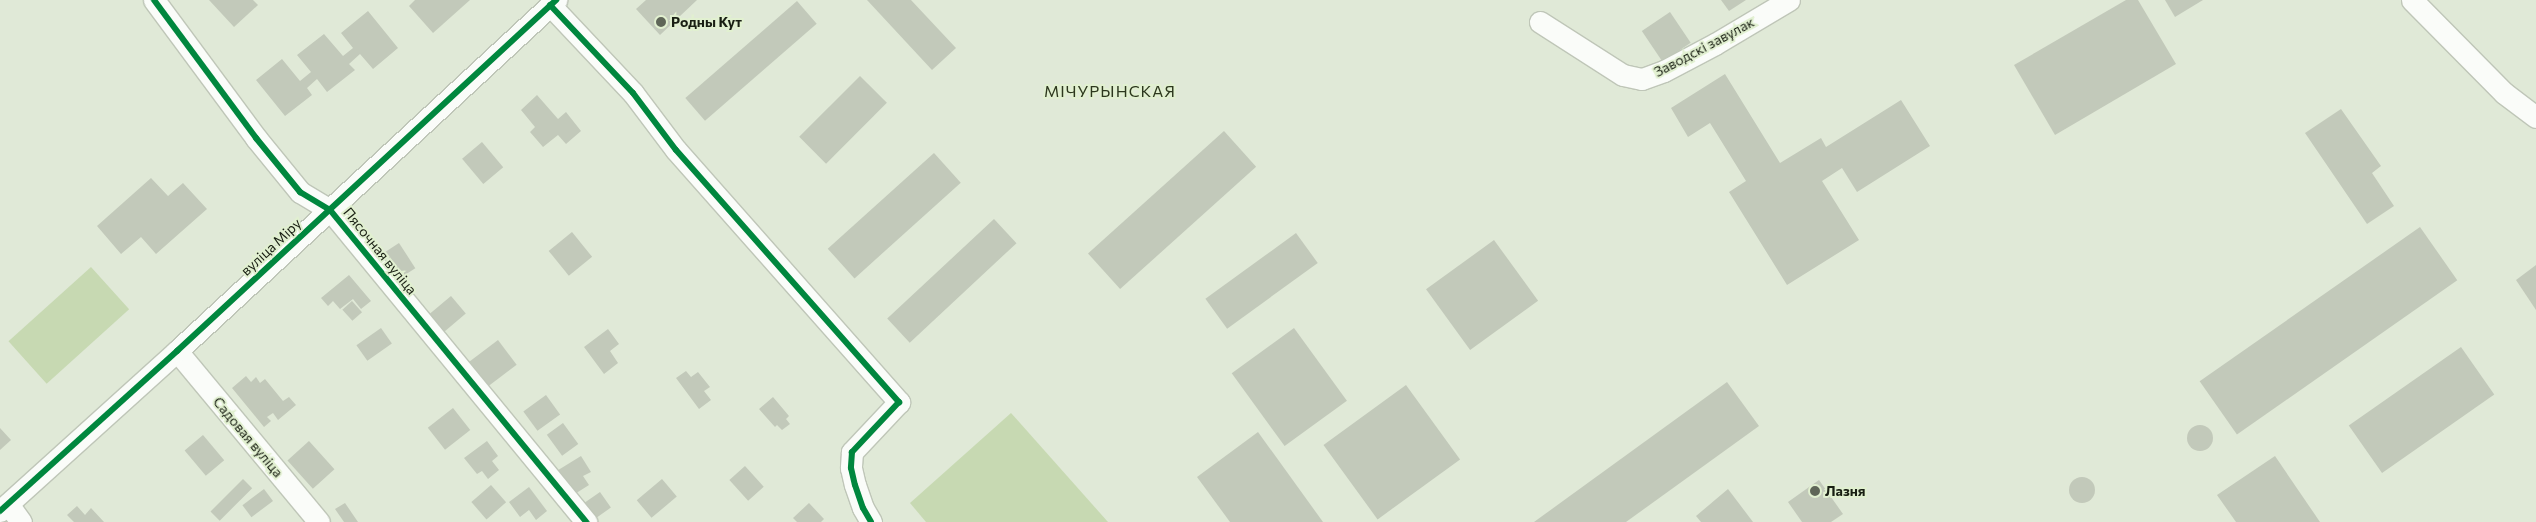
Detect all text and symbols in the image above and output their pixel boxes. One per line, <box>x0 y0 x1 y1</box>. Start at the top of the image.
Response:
place label: Родны Кут <box>671 14 742 30</box>
street label: Заводскі завулак <box>1651 14 1757 80</box>
marker: Родны Кут <box>655 16 667 28</box>
district label: МІЧУРЫНСКАЯ <box>1043 81 1177 101</box>
street label: Пясочная вуліца <box>340 204 420 298</box>
street label: вуліца Міру <box>237 215 305 279</box>
street label: Садовая вуліца <box>210 394 286 480</box>
place label: Лазня <box>1825 483 1866 499</box>
marker: Лазня <box>1809 485 1821 497</box>

